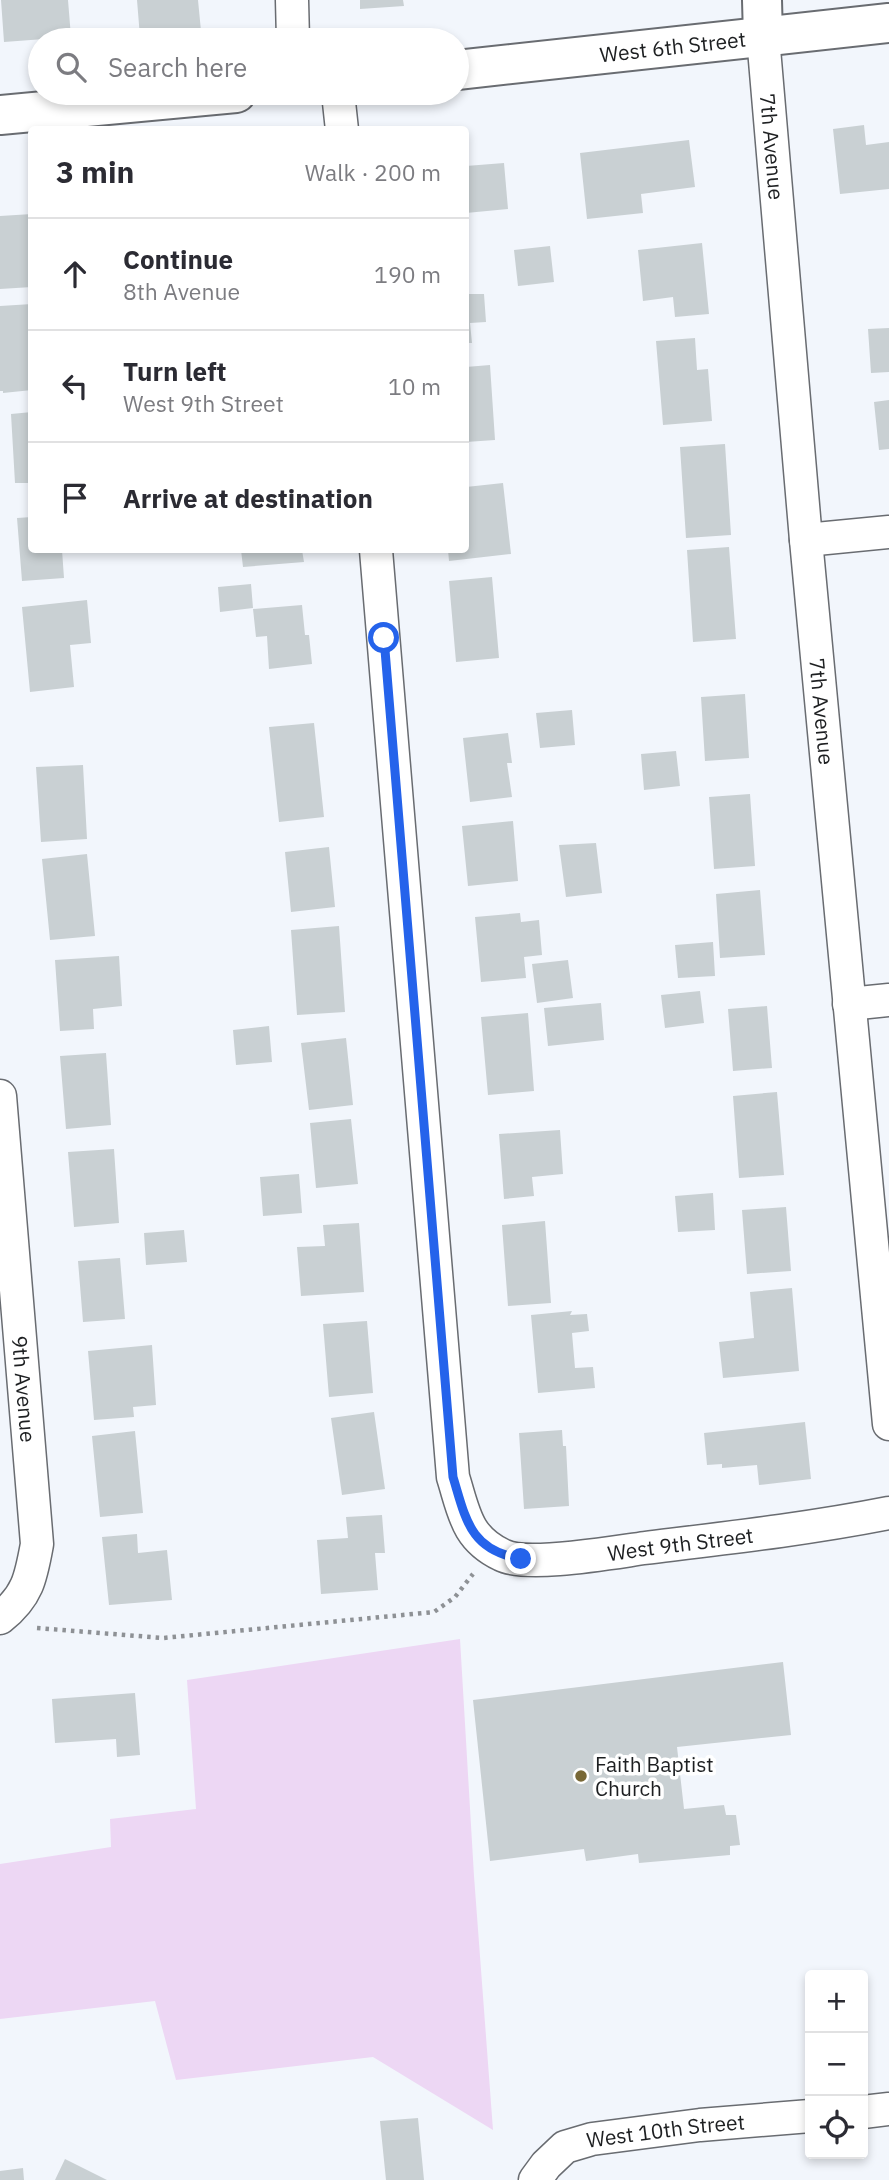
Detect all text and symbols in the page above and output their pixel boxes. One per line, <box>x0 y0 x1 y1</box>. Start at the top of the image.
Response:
street label: West 6th Street <box>598 25 747 68</box>
search box <box>28 28 469 105</box>
icon: search <box>52 48 90 86</box>
text: Search here <box>108 50 247 84</box>
street label: 7th Avenue <box>754 92 791 201</box>
text: 3 min <box>56 152 134 191</box>
text: Walk · 200 m <box>305 157 441 187</box>
text: Continue <box>123 242 233 276</box>
icon: ahead <box>56 255 94 293</box>
text: 190 m <box>374 259 441 289</box>
text: 8th Avenue <box>123 276 240 306</box>
text: Turn left <box>123 354 226 388</box>
icon: left <box>56 367 94 405</box>
text: 10 m <box>388 371 441 401</box>
text: West 9th Street <box>123 388 284 418</box>
icon: arrive <box>56 479 94 517</box>
text: Arrive at destination <box>123 481 373 515</box>
route start <box>368 622 399 653</box>
street label: 7th Avenue <box>803 657 841 766</box>
street label: 9th Avenue <box>6 1335 43 1443</box>
street label: West 9th Street <box>605 1521 755 1567</box>
route end <box>505 1543 536 1574</box>
place label: Faith Baptist Church <box>595 1750 714 1802</box>
marker: Faith Baptist Church <box>573 1768 589 1784</box>
map controls <box>805 1970 868 2159</box>
button: + <box>805 1970 868 2033</box>
button: − <box>805 2033 868 2096</box>
button: locate <box>805 2096 868 2159</box>
street label: West 10th Street <box>585 2107 746 2154</box>

